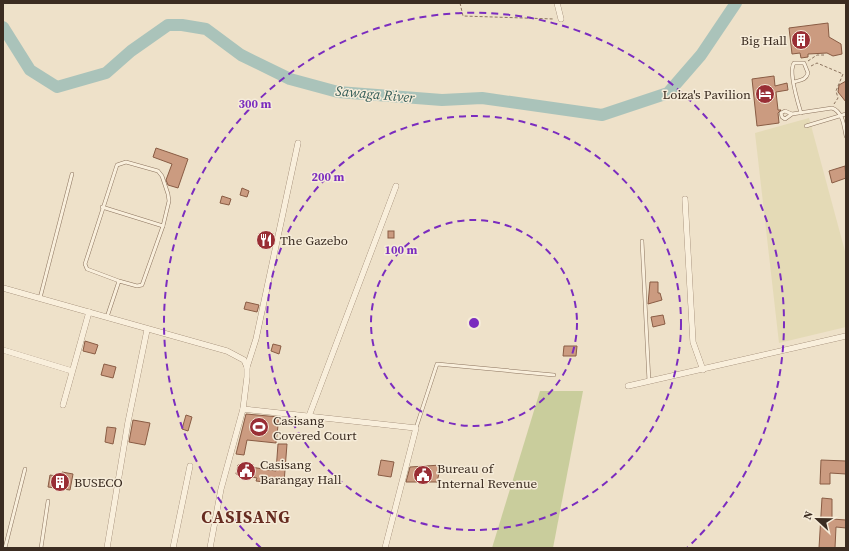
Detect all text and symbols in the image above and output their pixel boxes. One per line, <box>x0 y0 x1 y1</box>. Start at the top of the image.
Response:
building icon: Big Hall <box>790 29 812 51</box>
place label: Big Hall <box>741 32 787 49</box>
water label: Sawaga River <box>335 81 416 107</box>
hotel icon: Loiza's Pavilion <box>754 83 776 105</box>
place label: Loiza's Pavilion <box>663 86 751 103</box>
text: 300 m <box>239 96 272 112</box>
text: 200 m <box>312 169 345 185</box>
restaurant icon: The Gazebo <box>255 229 277 251</box>
place label: The Gazebo <box>280 232 348 249</box>
text: 100 m <box>385 242 418 258</box>
centre of rings <box>467 316 481 330</box>
place label: Casisang Covered Court <box>273 412 357 444</box>
sports icon: Casisang Covered Court <box>248 416 270 438</box>
place label: Casisang Barangay Hall <box>260 456 342 488</box>
public building icon: Casisang Barangay Hall <box>235 460 257 482</box>
place label: Bureau of Internal Revenue <box>437 460 537 492</box>
public building icon: Bureau of Internal Revenue <box>412 464 434 486</box>
building icon: BUSECO <box>49 471 71 493</box>
place label: BUSECO <box>74 474 123 491</box>
north arrow <box>797 499 837 539</box>
district label: CASISANG <box>201 505 291 529</box>
text: N <box>800 509 817 522</box>

